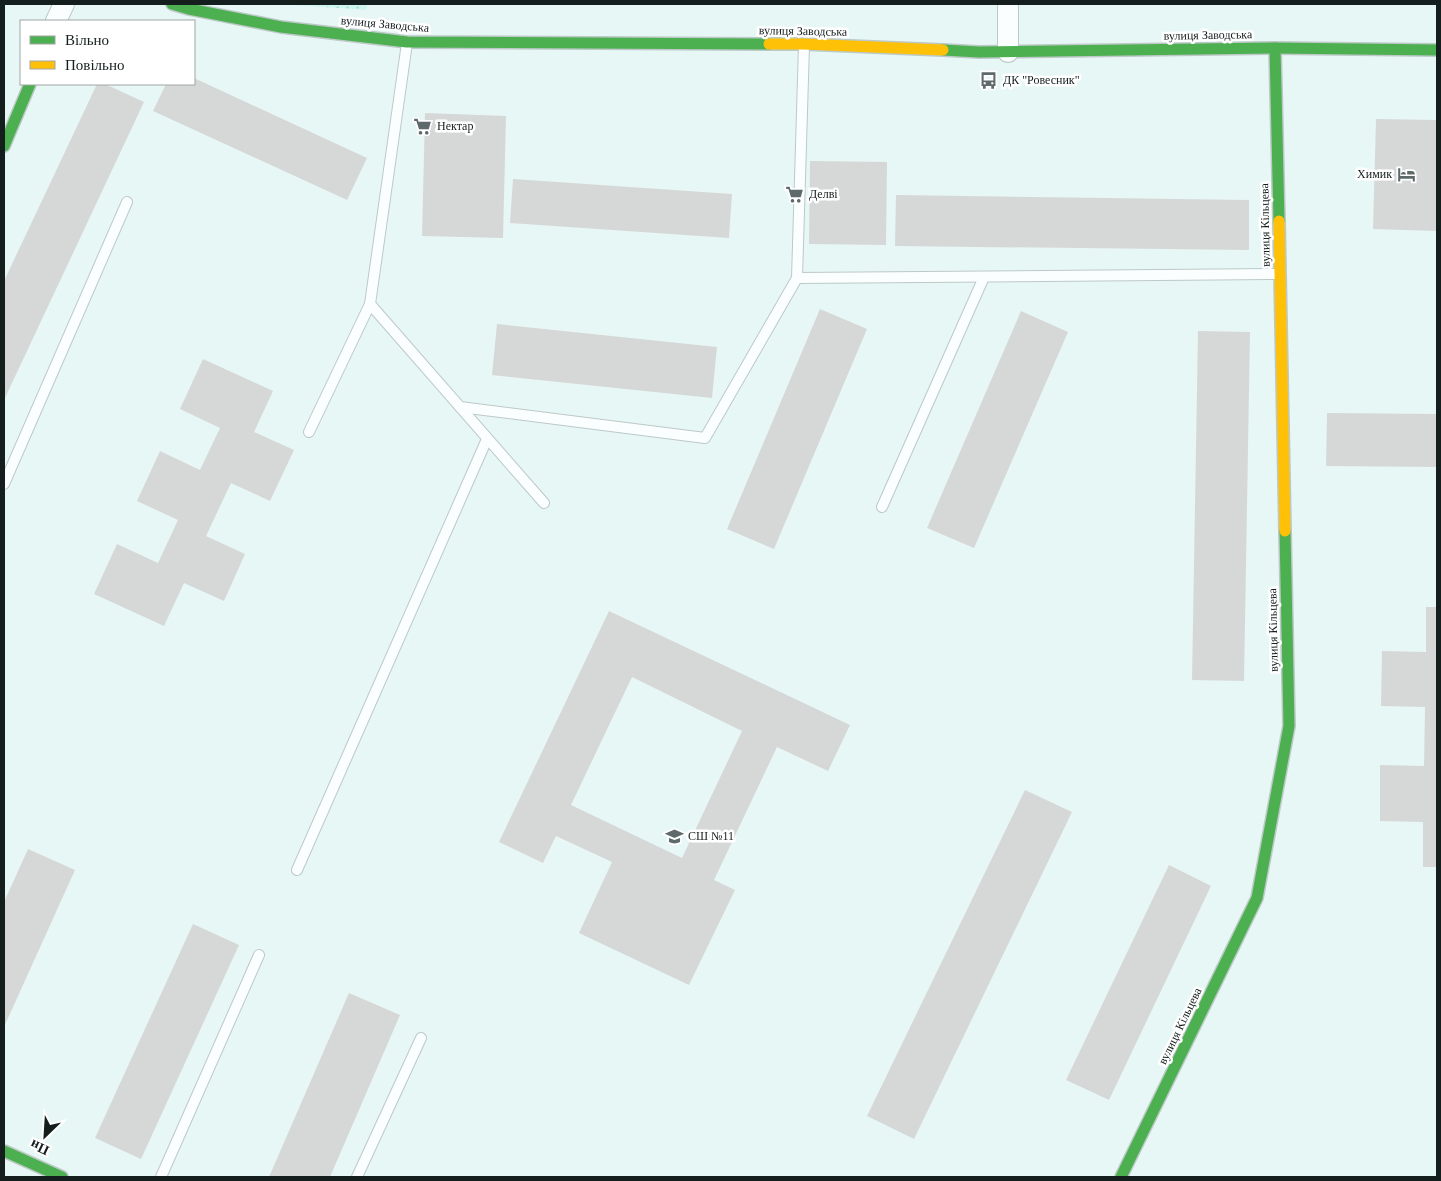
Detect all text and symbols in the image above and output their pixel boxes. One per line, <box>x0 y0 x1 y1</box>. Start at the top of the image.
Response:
street label: вулиця Заводська <box>340 13 430 35</box>
legend <box>20 20 195 85</box>
street label: вулиця Заводська <box>759 23 848 39</box>
street label: вулиця Заводська <box>1164 27 1253 43</box>
text: Вільно <box>65 32 109 48</box>
text: Повільно <box>65 57 124 73</box>
bus stop icon: ДК "Ровесник" <box>979 70 999 90</box>
place label: ДК "Ровесник" <box>1003 73 1080 87</box>
supermarket icon: Нектар <box>413 116 433 136</box>
place label: Нектар <box>437 119 473 133</box>
hotel icon: Химик <box>1396 164 1416 184</box>
place label: Химик <box>1357 167 1392 181</box>
street label: вулиця Кільцева <box>1257 182 1273 267</box>
supermarket icon: Делвi <box>785 184 805 204</box>
place label: Делвi <box>809 187 838 201</box>
street label: вулиця Кільцева <box>1265 587 1281 672</box>
school or university icon: СШ №11 <box>664 826 684 846</box>
place label: СШ №11 <box>688 829 734 843</box>
street label: вулиця Кільцева <box>1155 985 1205 1067</box>
north arrow <box>20 1111 70 1161</box>
text: Пн <box>28 1137 51 1158</box>

